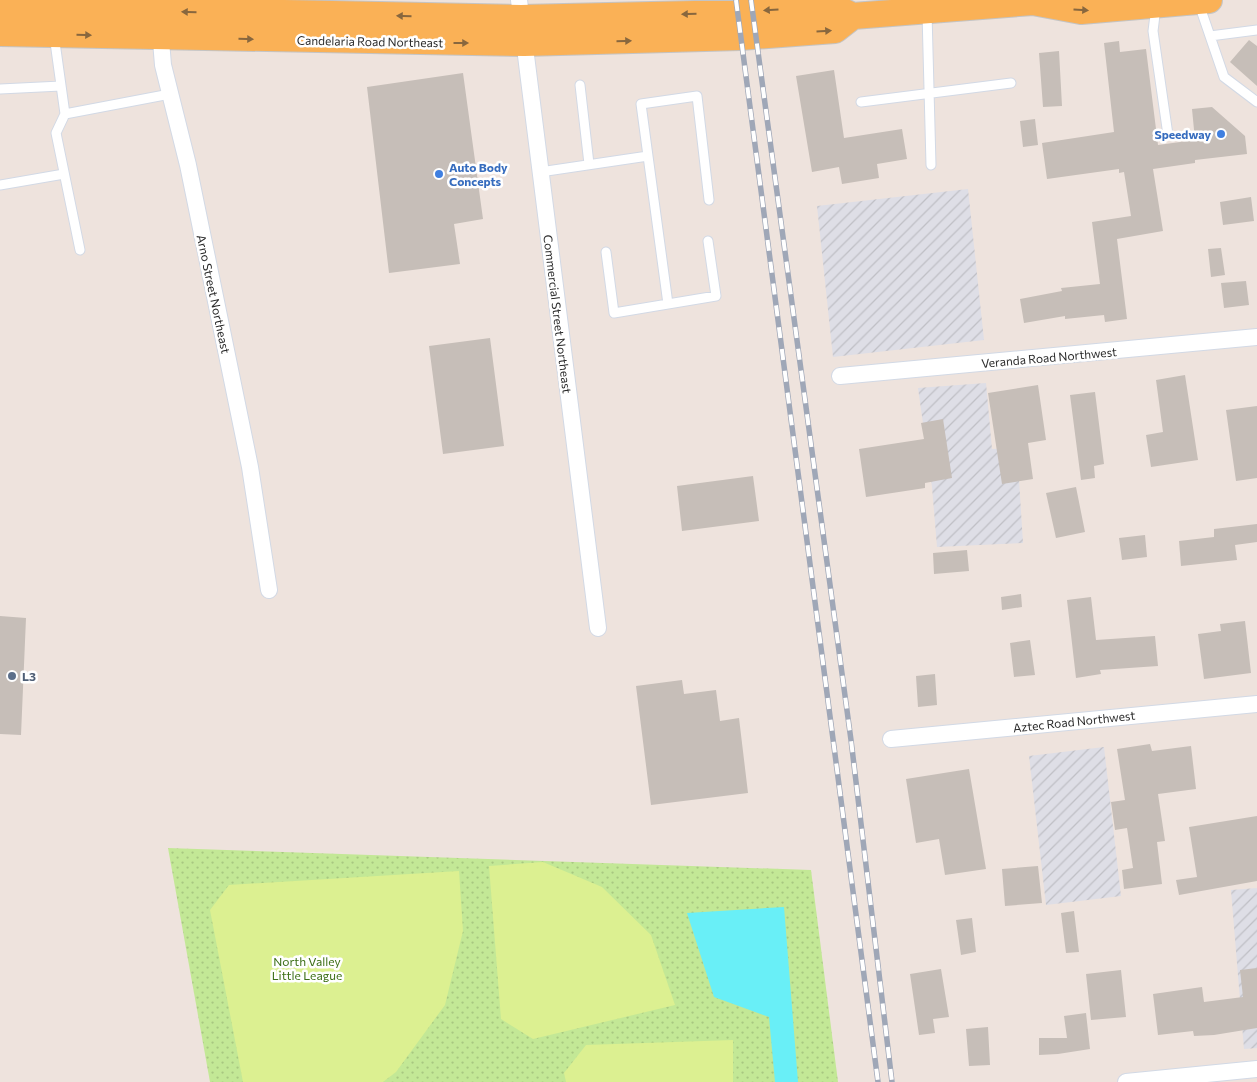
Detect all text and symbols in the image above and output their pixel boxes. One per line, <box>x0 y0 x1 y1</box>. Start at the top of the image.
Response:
one-way arrow <box>1074 6 1090 14</box>
one-way arrow <box>763 7 779 15</box>
one-way arrow <box>181 8 197 16</box>
one-way arrow <box>681 10 697 18</box>
one-way arrow <box>396 12 412 20</box>
one-way arrow <box>816 27 832 35</box>
one-way arrow <box>76 31 92 39</box>
street label: Candelaria Road Northeast <box>297 33 443 49</box>
one-way arrow <box>238 35 254 43</box>
one-way arrow <box>616 36 632 44</box>
one-way arrow <box>453 39 469 47</box>
place label: Speedway <box>1154 127 1211 141</box>
marker: Speedway <box>1215 128 1227 140</box>
place label: Auto Body Concepts <box>449 160 508 188</box>
marker: Auto Body Concepts <box>433 168 445 180</box>
street label: Arno Street Northeast <box>195 233 233 355</box>
street label: Commercial Street Northeast <box>541 234 575 394</box>
street label: Veranda Road Northwest <box>981 344 1117 370</box>
place label: L3 <box>22 669 36 683</box>
marker: L3 <box>6 670 18 682</box>
street label: Aztec Road Northwest <box>1012 708 1136 734</box>
park label: North Valley Little League <box>272 954 342 982</box>

